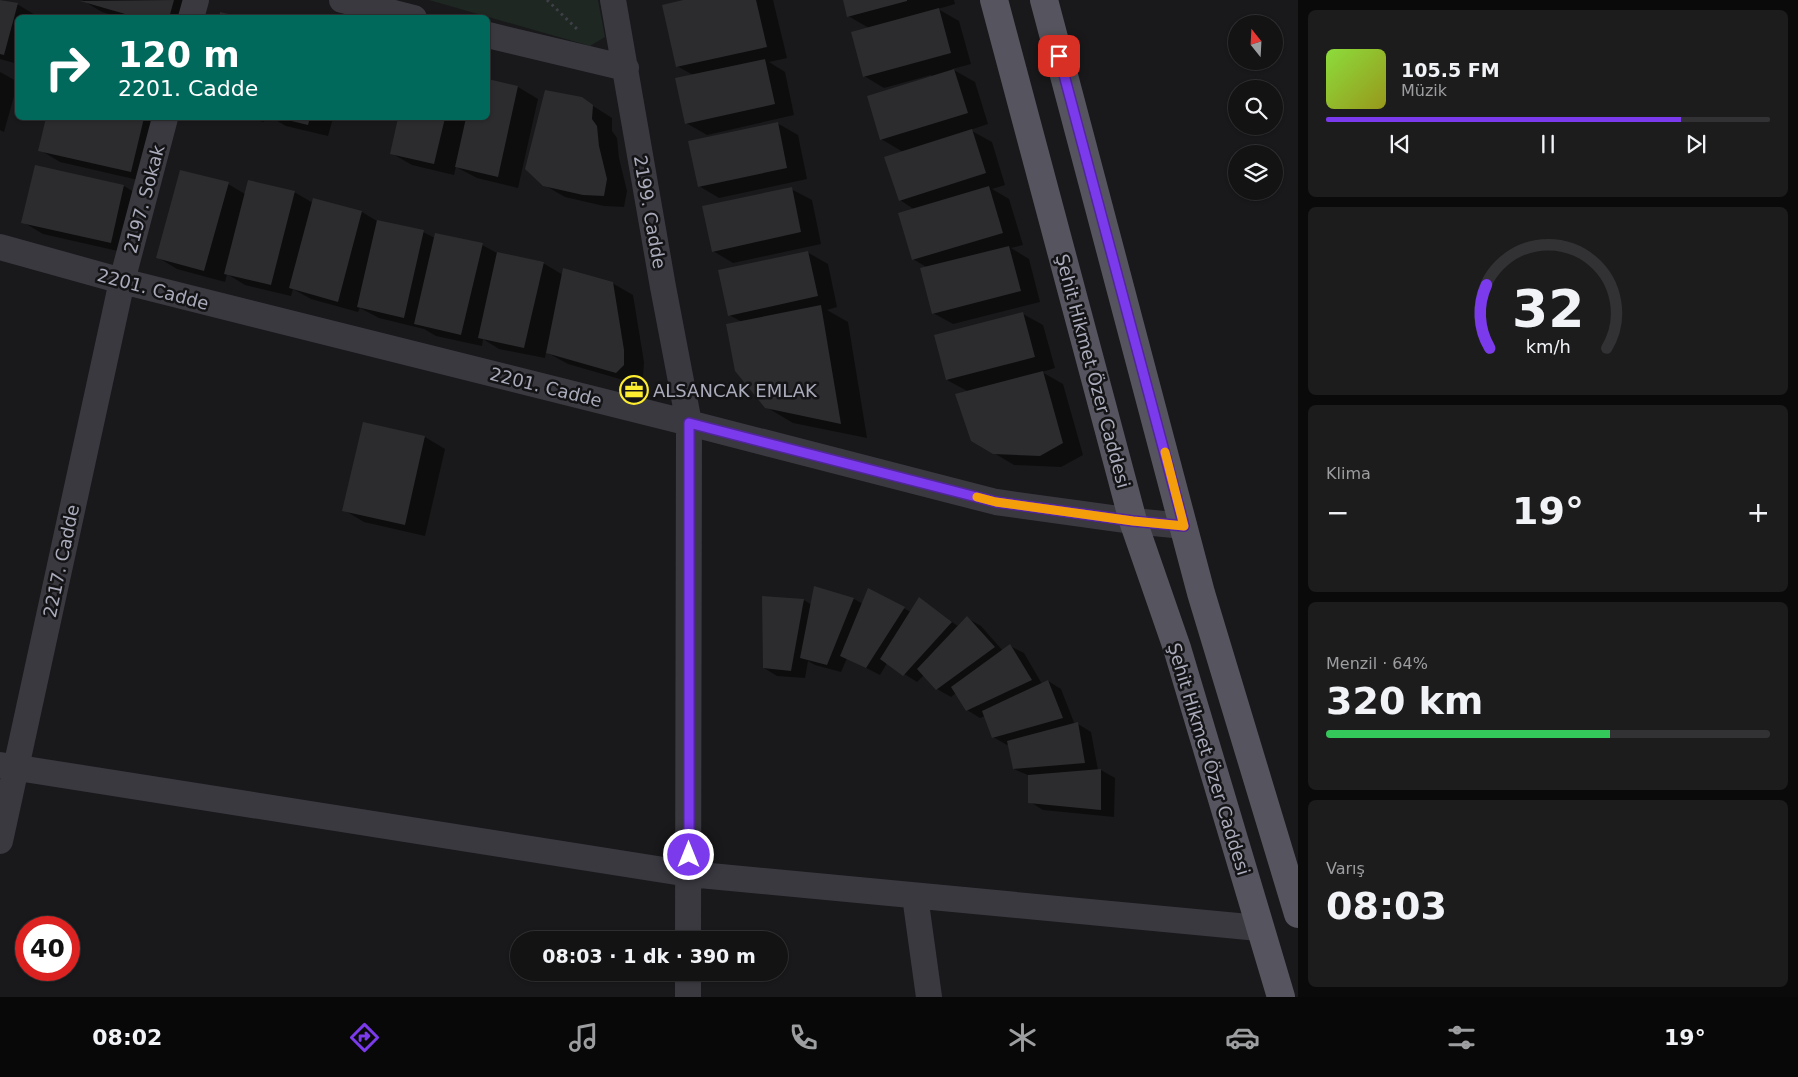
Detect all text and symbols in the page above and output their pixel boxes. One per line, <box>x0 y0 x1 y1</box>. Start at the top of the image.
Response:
north arrow <box>1228 15 1282 70</box>
map controls <box>1228 15 1283 200</box>
icon: right <box>35 35 100 100</box>
text: 120 m <box>118 35 240 75</box>
pin <box>1038 35 1080 77</box>
icon: arrive <box>1045 42 1073 70</box>
text: 105.5 FM <box>1401 59 1500 81</box>
text: 2201. Cadde <box>118 76 258 101</box>
button: search <box>1228 80 1283 135</box>
text: Müzik <box>1401 81 1447 100</box>
icon: previous <box>1386 130 1414 158</box>
icon: pause <box>1534 130 1562 158</box>
icon: next <box>1682 130 1710 158</box>
street label: 2197. Sokak <box>119 142 169 255</box>
button: layers <box>1228 145 1283 200</box>
street label: 2199. Cadde <box>630 154 670 270</box>
street label: Şehit Hikmet Özer Caddesi <box>1052 252 1134 490</box>
street label: 2201. Cadde <box>95 264 211 314</box>
text: 32 <box>1512 279 1584 339</box>
text: km/h <box>1525 336 1571 357</box>
street label: 2201. Cadde <box>488 363 604 411</box>
office icon: ALSANCAK EMLAK <box>619 375 649 405</box>
place label: ALSANCAK EMLAK <box>653 380 818 401</box>
text: Klima <box>1326 464 1371 483</box>
text: 19° <box>1512 489 1584 533</box>
text: − <box>1326 496 1349 529</box>
text: + <box>1747 496 1770 529</box>
street label: 2217. Cadde <box>39 503 83 619</box>
street label: Şehit Hikmet Özer Caddesi <box>1164 640 1254 878</box>
text: Menzil · 64% <box>1326 654 1428 673</box>
text: 320 km <box>1326 679 1483 723</box>
position arrow <box>662 828 714 880</box>
text: Varış <box>1326 859 1365 878</box>
text: 08:03 <box>1326 884 1447 928</box>
speed limit sign: 40 <box>15 916 80 981</box>
text: 08:03 · 1 dk · 390 m <box>542 945 756 967</box>
icon: directions <box>347 1020 382 1055</box>
icon: music <box>566 1020 601 1055</box>
icon: phone <box>786 1020 821 1055</box>
icon: climate <box>1005 1020 1040 1055</box>
icon: car <box>1225 1020 1260 1055</box>
icon: filters <box>1444 1020 1479 1055</box>
text: 08:02 <box>92 1025 162 1050</box>
text: 19° <box>1664 1025 1706 1050</box>

